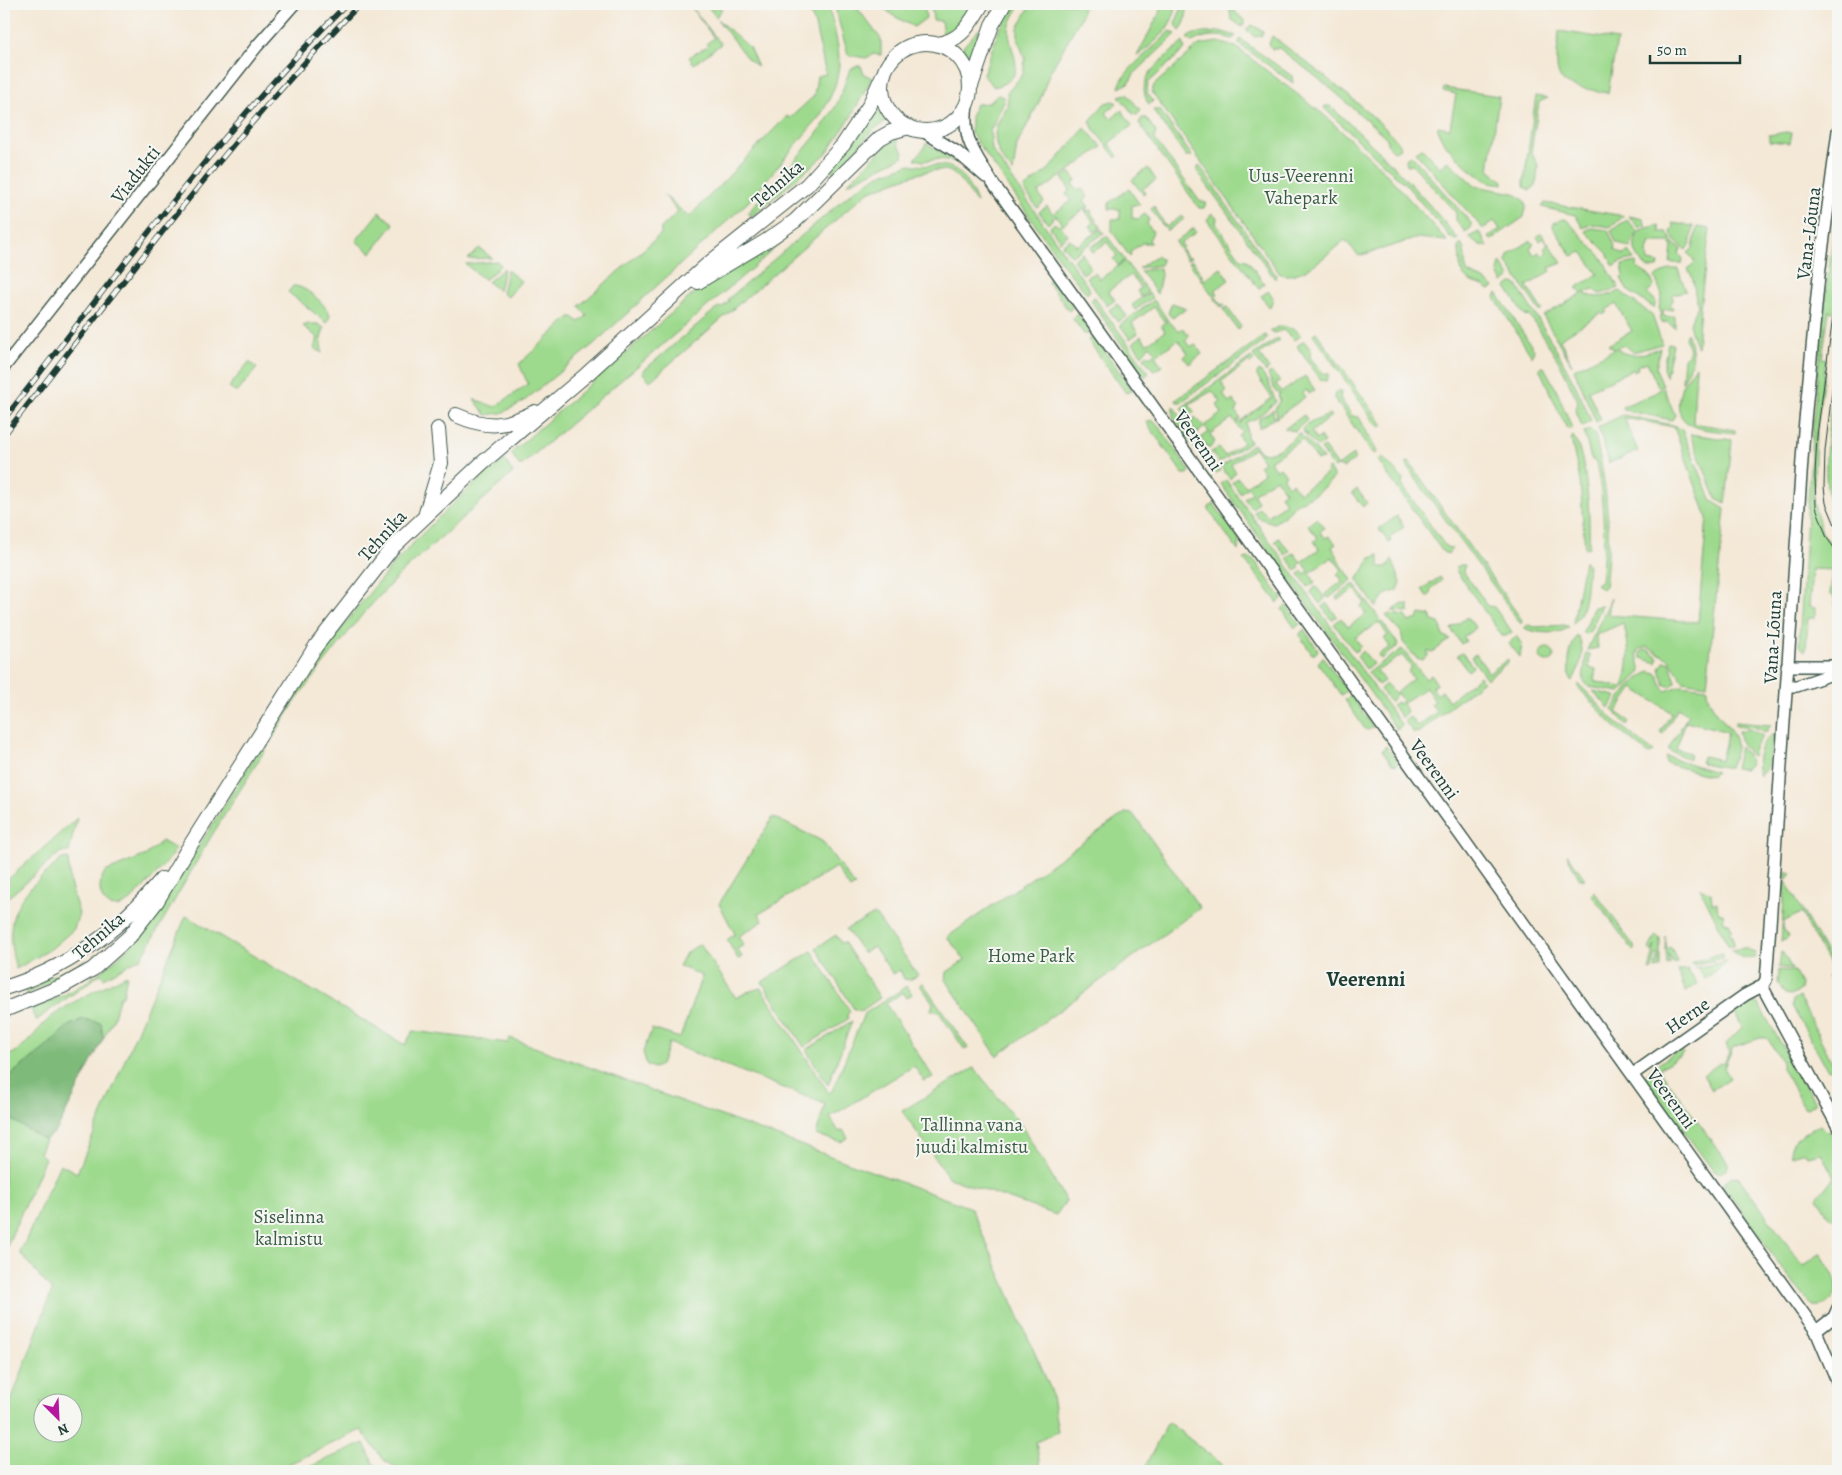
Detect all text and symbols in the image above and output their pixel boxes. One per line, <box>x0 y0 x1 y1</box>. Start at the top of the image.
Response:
scale bar <box>1650 32 1740 64</box>
text: 50 m <box>1657 40 1687 60</box>
street label: Viadukti <box>104 140 167 210</box>
street label: Tehnika <box>746 154 810 214</box>
park label: Uus-Veerenni Vahepark <box>1248 163 1354 211</box>
street label: Vana-Lõuna <box>1790 185 1828 282</box>
street label: Veerenni <box>1167 404 1229 476</box>
street label: Tehnika <box>352 504 413 567</box>
street label: Vana-Lõuna <box>1758 590 1788 685</box>
street label: Veerenni <box>1403 733 1465 805</box>
street label: Tehnika <box>67 906 131 966</box>
park label: Home Park <box>987 943 1075 969</box>
district label: Veerenni <box>1326 965 1405 993</box>
street label: Herne <box>1660 991 1715 1040</box>
street label: Veerenni <box>1640 1062 1702 1134</box>
park label: Tallinna vana juudi kalmistu <box>916 1112 1029 1160</box>
park label: Siselinna kalmistu <box>253 1204 325 1252</box>
north arrow <box>32 1392 82 1442</box>
text: N <box>55 1419 72 1440</box>

